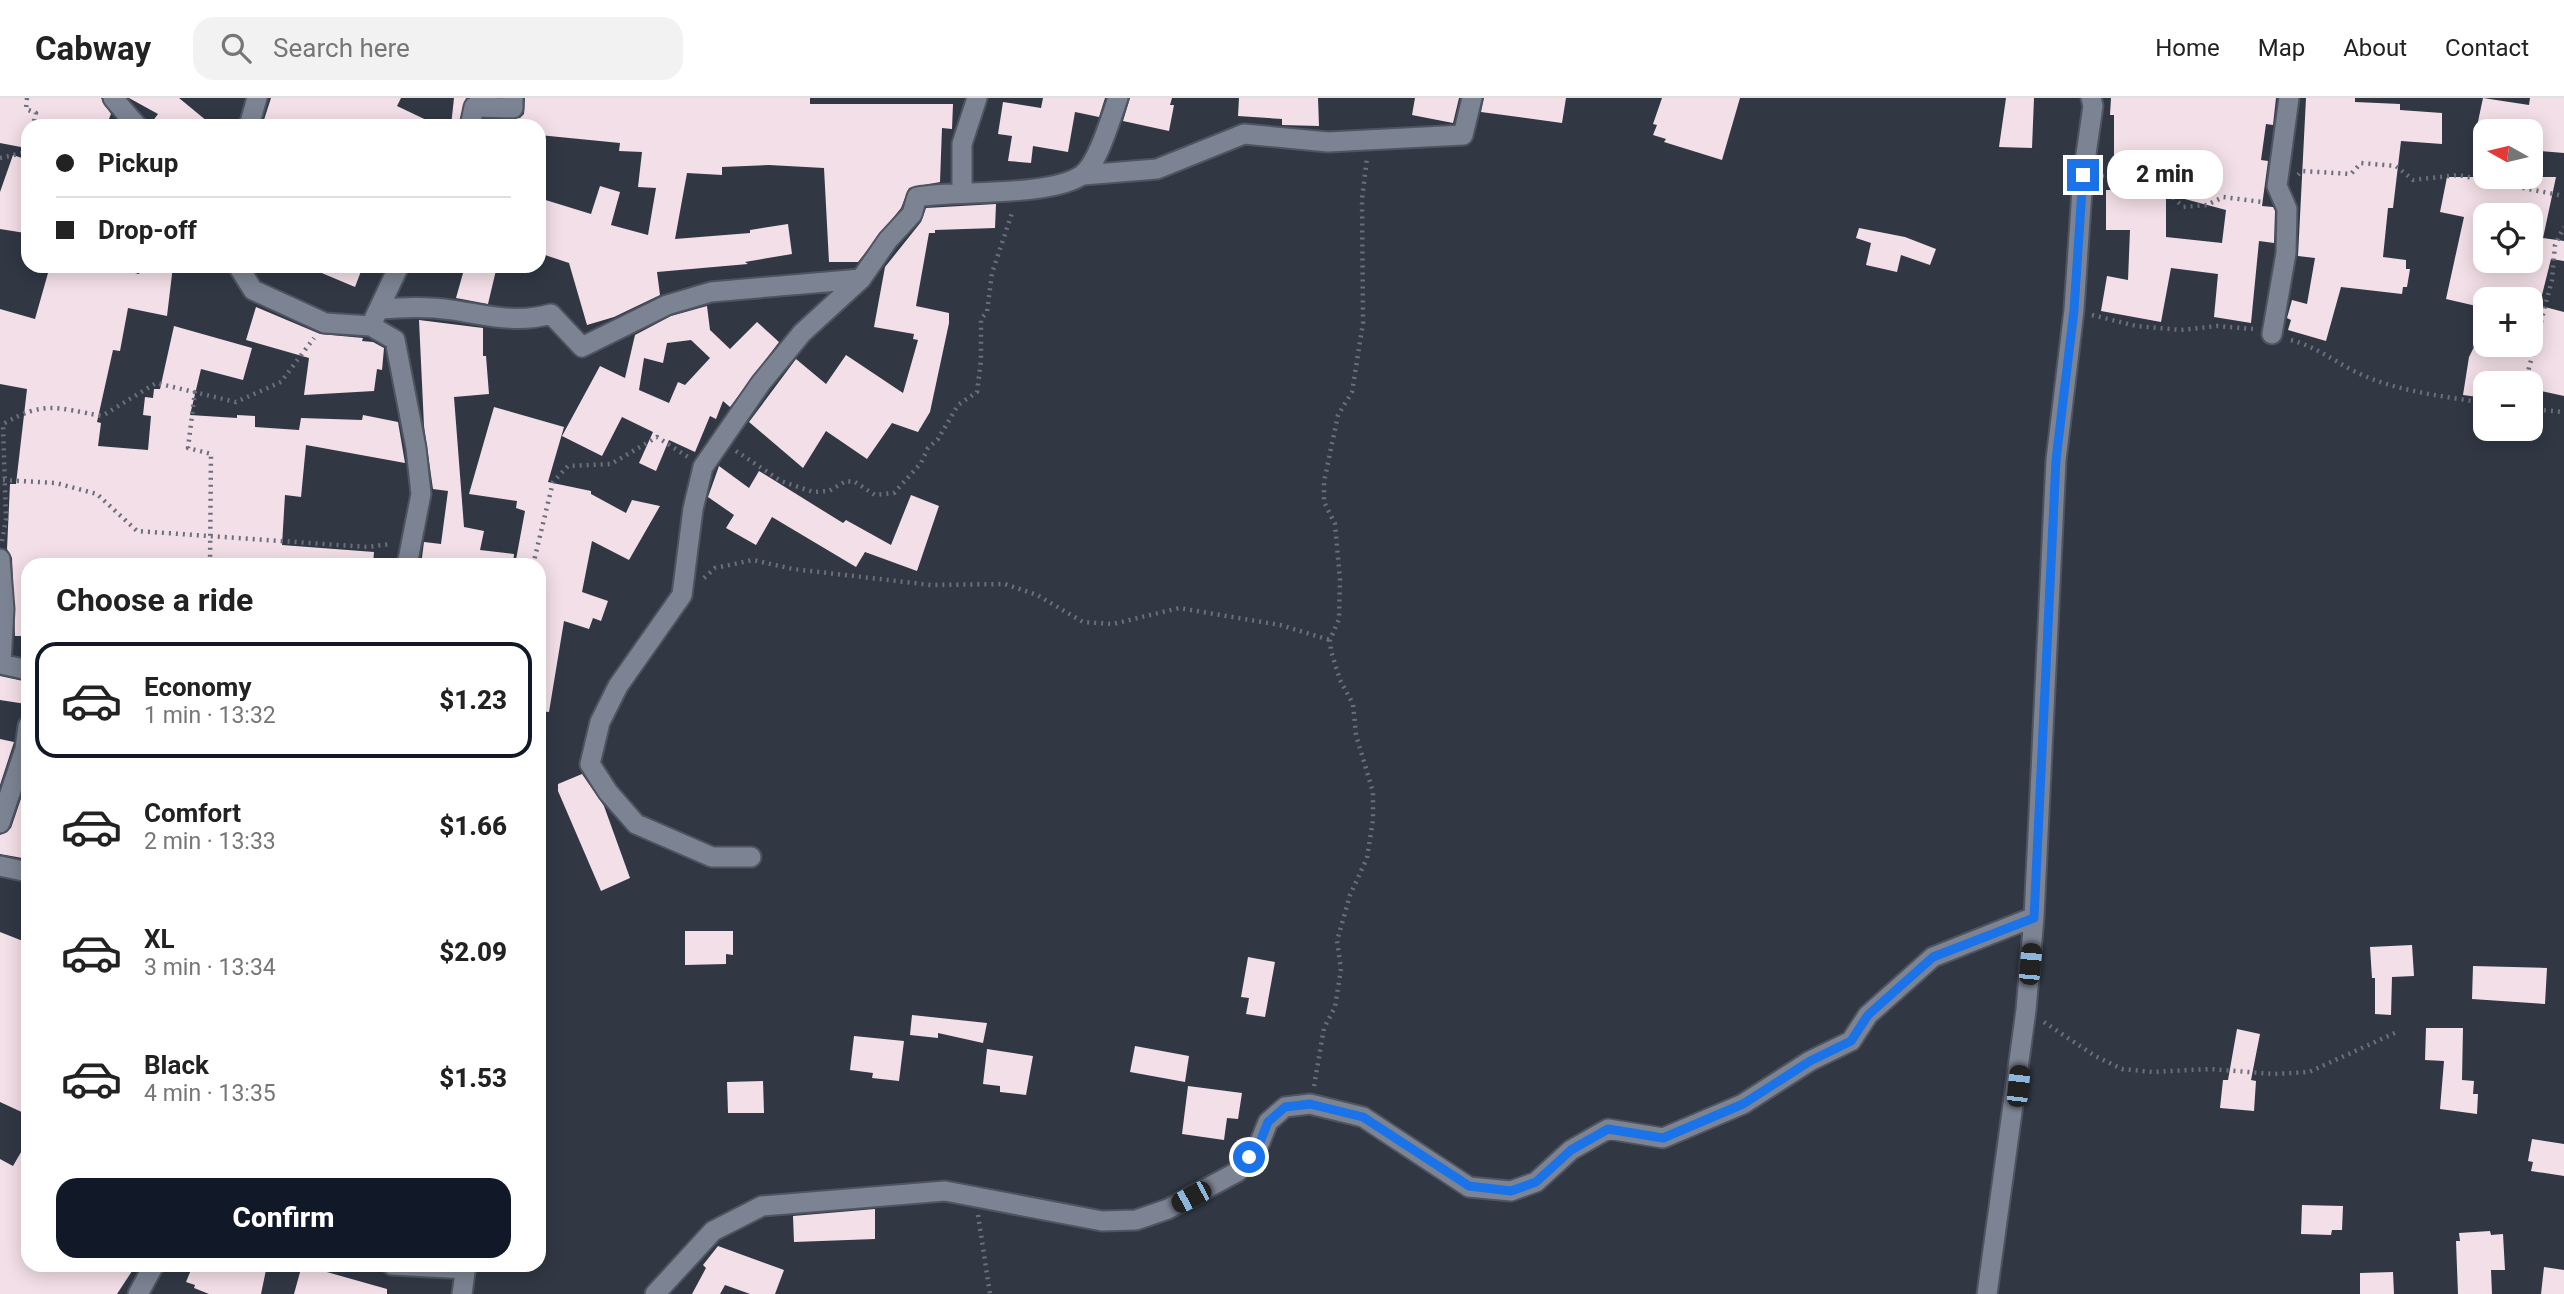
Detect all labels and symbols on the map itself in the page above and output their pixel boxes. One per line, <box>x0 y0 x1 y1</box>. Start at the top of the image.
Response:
north arrow <box>2473 119 2543 189</box>
callout: 2 min <box>2108 150 2223 200</box>
route end <box>2067 159 2099 191</box>
car <box>2018 942 2043 986</box>
car <box>2006 1064 2031 1108</box>
route start <box>1233 1141 1265 1173</box>
car <box>1168 1178 1215 1216</box>

